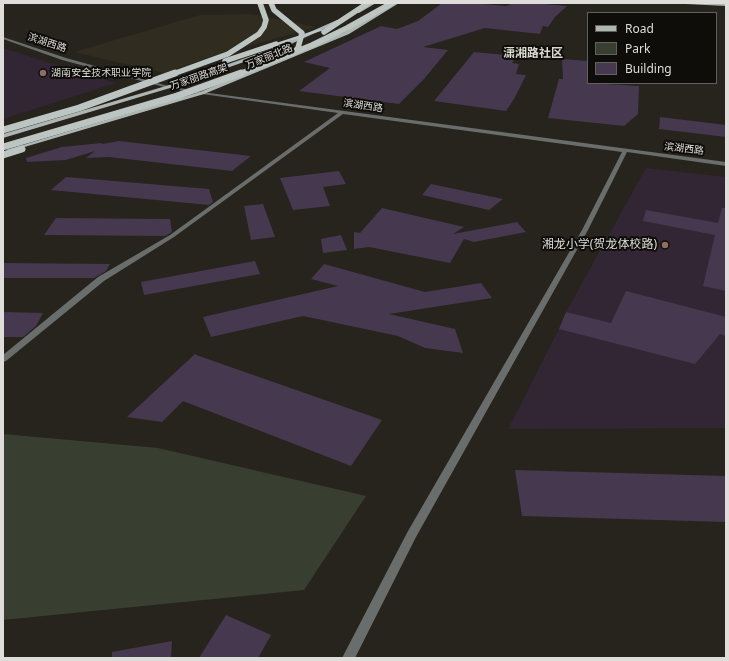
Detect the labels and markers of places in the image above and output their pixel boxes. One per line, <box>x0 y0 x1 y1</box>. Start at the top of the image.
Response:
place label: 湖南安全技术职业学院 <box>51 67 151 79</box>
marker: 湖南安全技术职业学院 <box>38 68 48 78</box>
place label: 湘龙小学(贺龙体校路) <box>542 238 657 252</box>
marker: 湘龙小学(贺龙体校路) <box>660 240 670 250</box>

